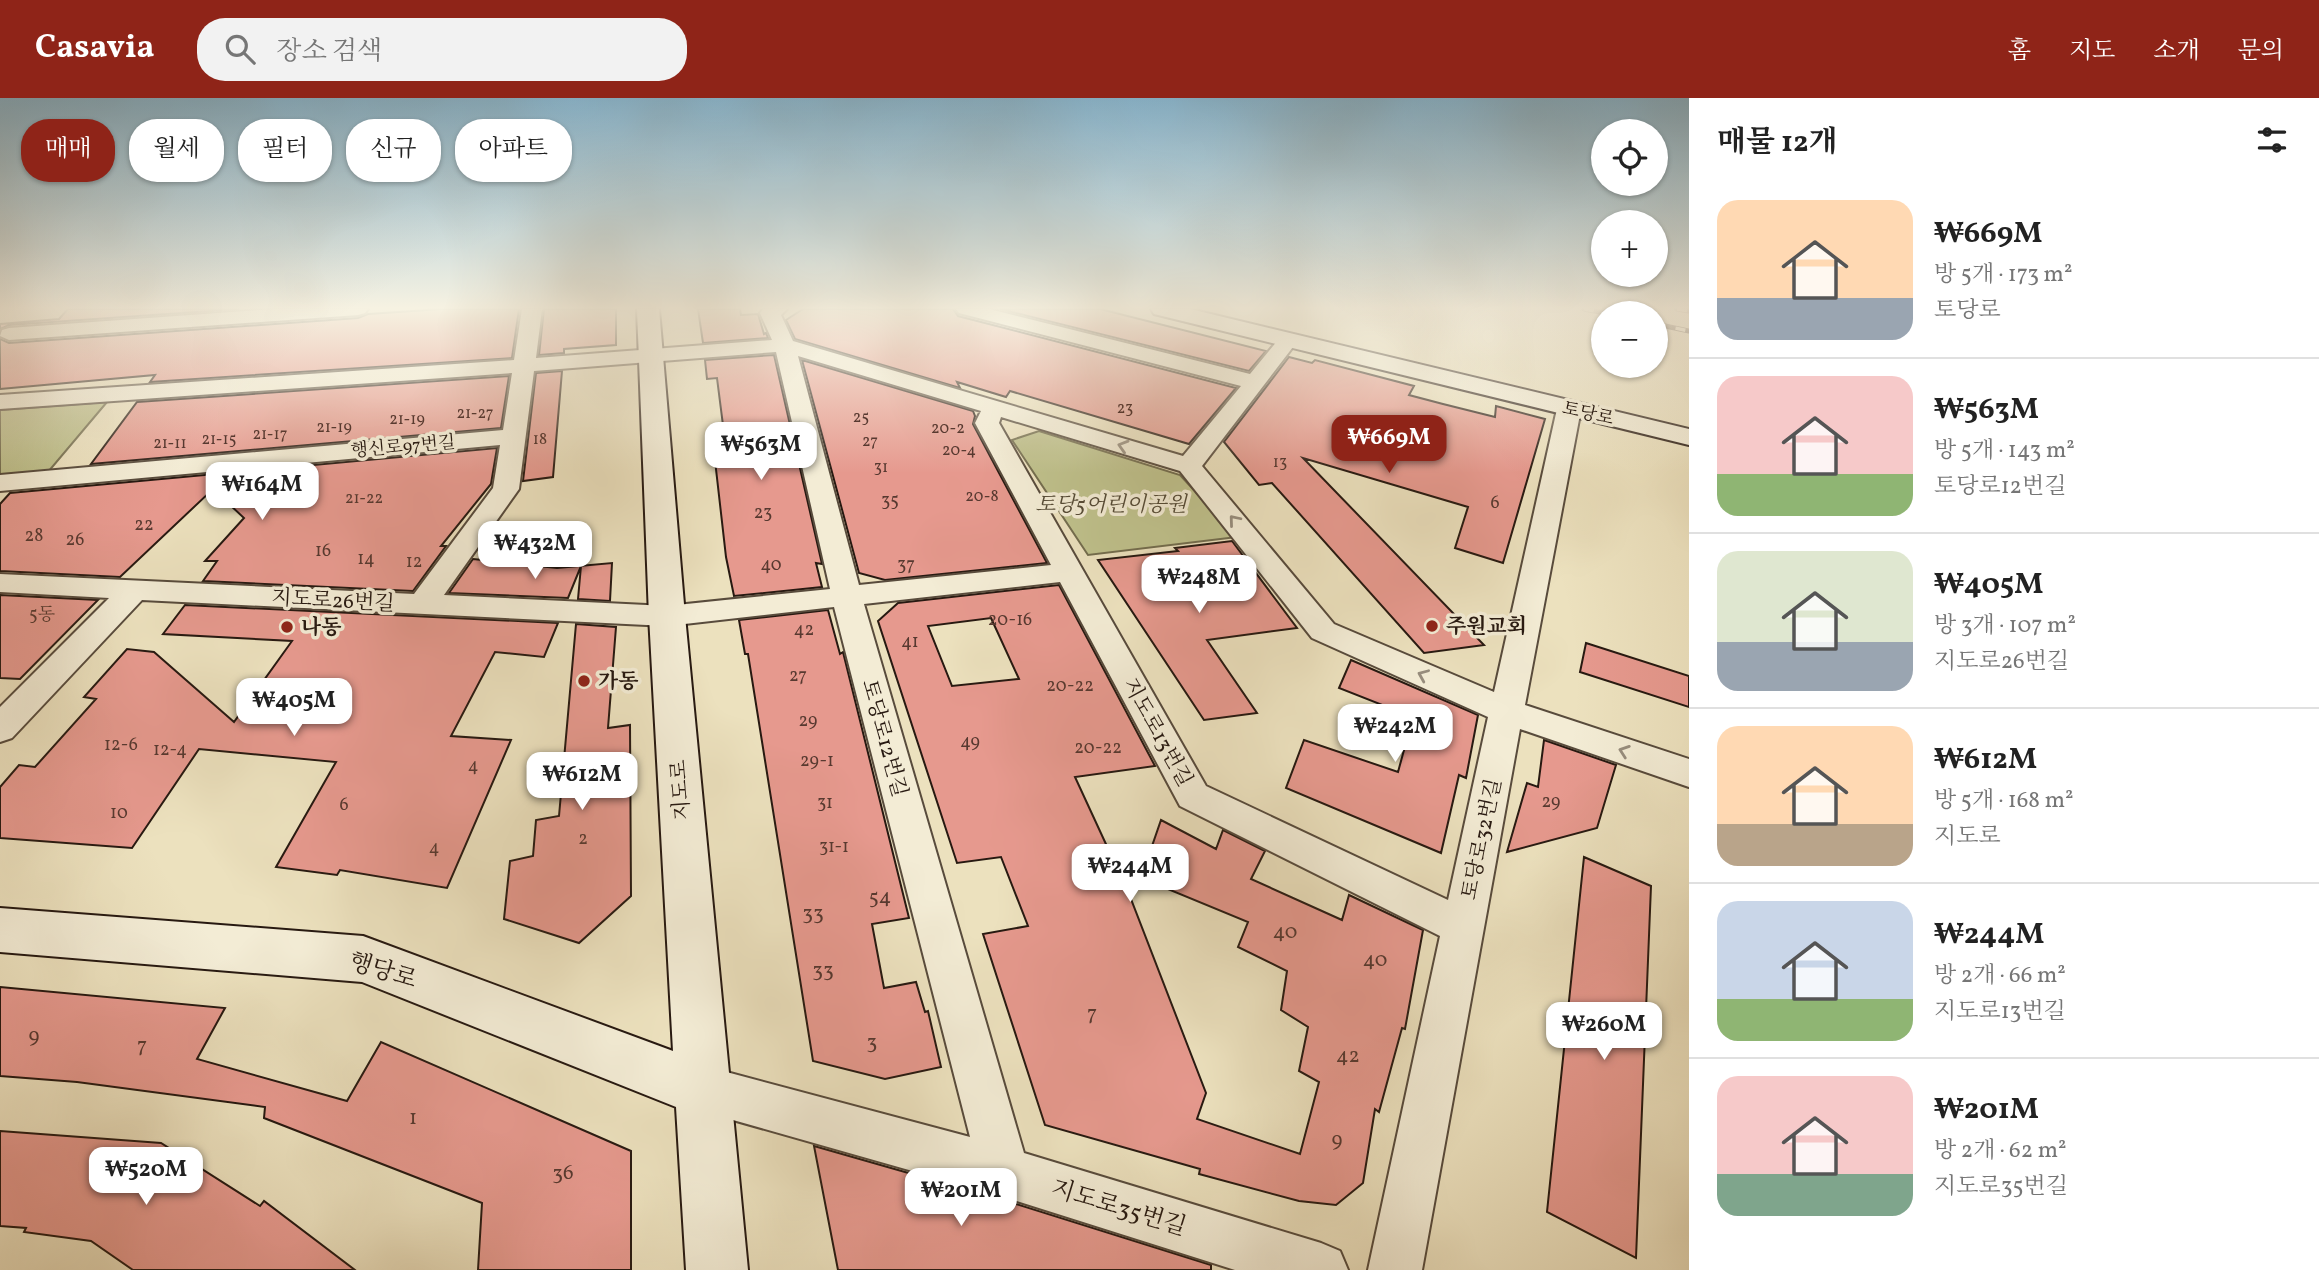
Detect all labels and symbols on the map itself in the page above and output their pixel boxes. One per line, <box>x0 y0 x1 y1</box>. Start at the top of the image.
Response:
street label: 토당로 <box>1559 396 1616 433</box>
house number: 23 <box>1117 398 1133 420</box>
house number: 21-27 <box>457 403 494 425</box>
house number: 25 <box>853 407 869 429</box>
house number: 21-19 <box>389 409 425 431</box>
pin: ₩669M <box>1340 416 1438 475</box>
house number: 21-19 <box>316 417 352 439</box>
house number: 20-2 <box>931 418 965 440</box>
pin: ₩563M <box>712 422 810 482</box>
house number: 21-17 <box>253 424 288 446</box>
house number: 21-15 <box>202 429 236 451</box>
house number: 18 <box>533 429 547 451</box>
street label: 행신로97번길 <box>350 430 457 465</box>
house number: 27 <box>862 431 878 453</box>
house number: 21-11 <box>153 433 187 455</box>
one-way arrow <box>1118 439 1130 454</box>
house number: 20-4 <box>942 440 976 462</box>
house number: 13 <box>1273 452 1287 474</box>
house number: 31 <box>874 457 888 479</box>
pin: ₩164M <box>213 462 311 522</box>
house number: 20-8 <box>965 486 999 508</box>
house number: 21-22 <box>345 488 383 510</box>
house number: 35 <box>881 489 899 514</box>
park label: 토당5어린이공원 <box>1035 491 1189 520</box>
house number: 6 <box>1490 491 1500 516</box>
house number: 23 <box>754 501 772 526</box>
house number: 22 <box>134 513 154 538</box>
one-way arrow <box>1230 515 1242 528</box>
pin: ₩432M <box>486 522 584 581</box>
house number: 28 <box>25 524 43 549</box>
house number: 26 <box>66 528 84 553</box>
house number: 16 <box>315 539 331 564</box>
house number: 14 <box>357 547 375 572</box>
house number: 12 <box>406 550 422 575</box>
house number: 40 <box>760 553 782 578</box>
house number: 37 <box>897 553 915 578</box>
pin: ₩248M <box>1150 556 1248 615</box>
street label: 지도로26번길 <box>271 584 395 619</box>
house number: 5동 <box>29 603 55 628</box>
house number: 20-16 <box>988 608 1032 633</box>
place label: 주원교회 <box>1446 613 1527 642</box>
place label: 나동 <box>301 614 342 643</box>
house number: 42 <box>794 618 814 643</box>
marker: 주원교회 <box>1424 618 1440 634</box>
marker: 나동 <box>279 619 295 635</box>
house number: 41 <box>901 630 919 655</box>
house number: 27 <box>789 664 807 689</box>
place label: 가동 <box>598 668 639 697</box>
one-way arrow <box>1418 669 1431 683</box>
marker: 가동 <box>576 673 592 689</box>
street label: 지도로13번길 <box>1115 673 1199 792</box>
house number: 20-22 <box>1046 674 1094 699</box>
street label: 토당로12번길 <box>854 676 913 801</box>
pin: ₩405M <box>245 678 343 738</box>
pin: ₩242M <box>1346 704 1444 764</box>
house number: 29 <box>799 709 817 734</box>
house number: 49 <box>960 730 980 755</box>
house number: 12-6 <box>104 733 138 758</box>
house number: 20-22 <box>1074 736 1122 761</box>
house number: 12-4 <box>153 738 187 763</box>
one-way arrow <box>1619 745 1631 759</box>
house number: 29-1 <box>800 749 834 774</box>
pin: ₩612M <box>533 752 631 812</box>
house number: 4 <box>468 754 478 779</box>
street label: 지도로 <box>665 759 698 821</box>
street label: 토당로32번길 <box>1455 776 1509 903</box>
house number: 29 <box>1542 790 1560 815</box>
house number: 31 <box>817 791 833 816</box>
house number: 6 <box>339 793 349 818</box>
house number: 10 <box>110 801 128 826</box>
house number: 2 <box>578 827 588 852</box>
house number: 31-1 <box>819 835 849 860</box>
house number: 4 <box>429 836 439 861</box>
pin: ₩244M <box>1081 844 1179 904</box>
house number: 54 <box>869 883 891 912</box>
house number: 33 <box>802 899 824 928</box>
house number: 40 <box>1273 918 1297 947</box>
street label: 행당로 <box>344 945 421 998</box>
house number: 40 <box>1363 946 1387 975</box>
house number: 33 <box>812 956 834 985</box>
house number: 7 <box>1087 1000 1097 1029</box>
pin: ₩260M <box>1555 1002 1653 1062</box>
house number: 9 <box>29 1022 40 1051</box>
house number: 3 <box>867 1028 877 1057</box>
house number: 7 <box>137 1032 147 1061</box>
house number: 42 <box>1336 1042 1360 1071</box>
house number: 1 <box>409 1104 417 1133</box>
house number: 9 <box>1332 1126 1343 1155</box>
pin: ₩520M <box>97 1148 195 1207</box>
house number: 36 <box>552 1159 574 1188</box>
pin: ₩201M <box>912 1168 1010 1228</box>
street label: 지도로35번길 <box>1047 1172 1190 1246</box>

